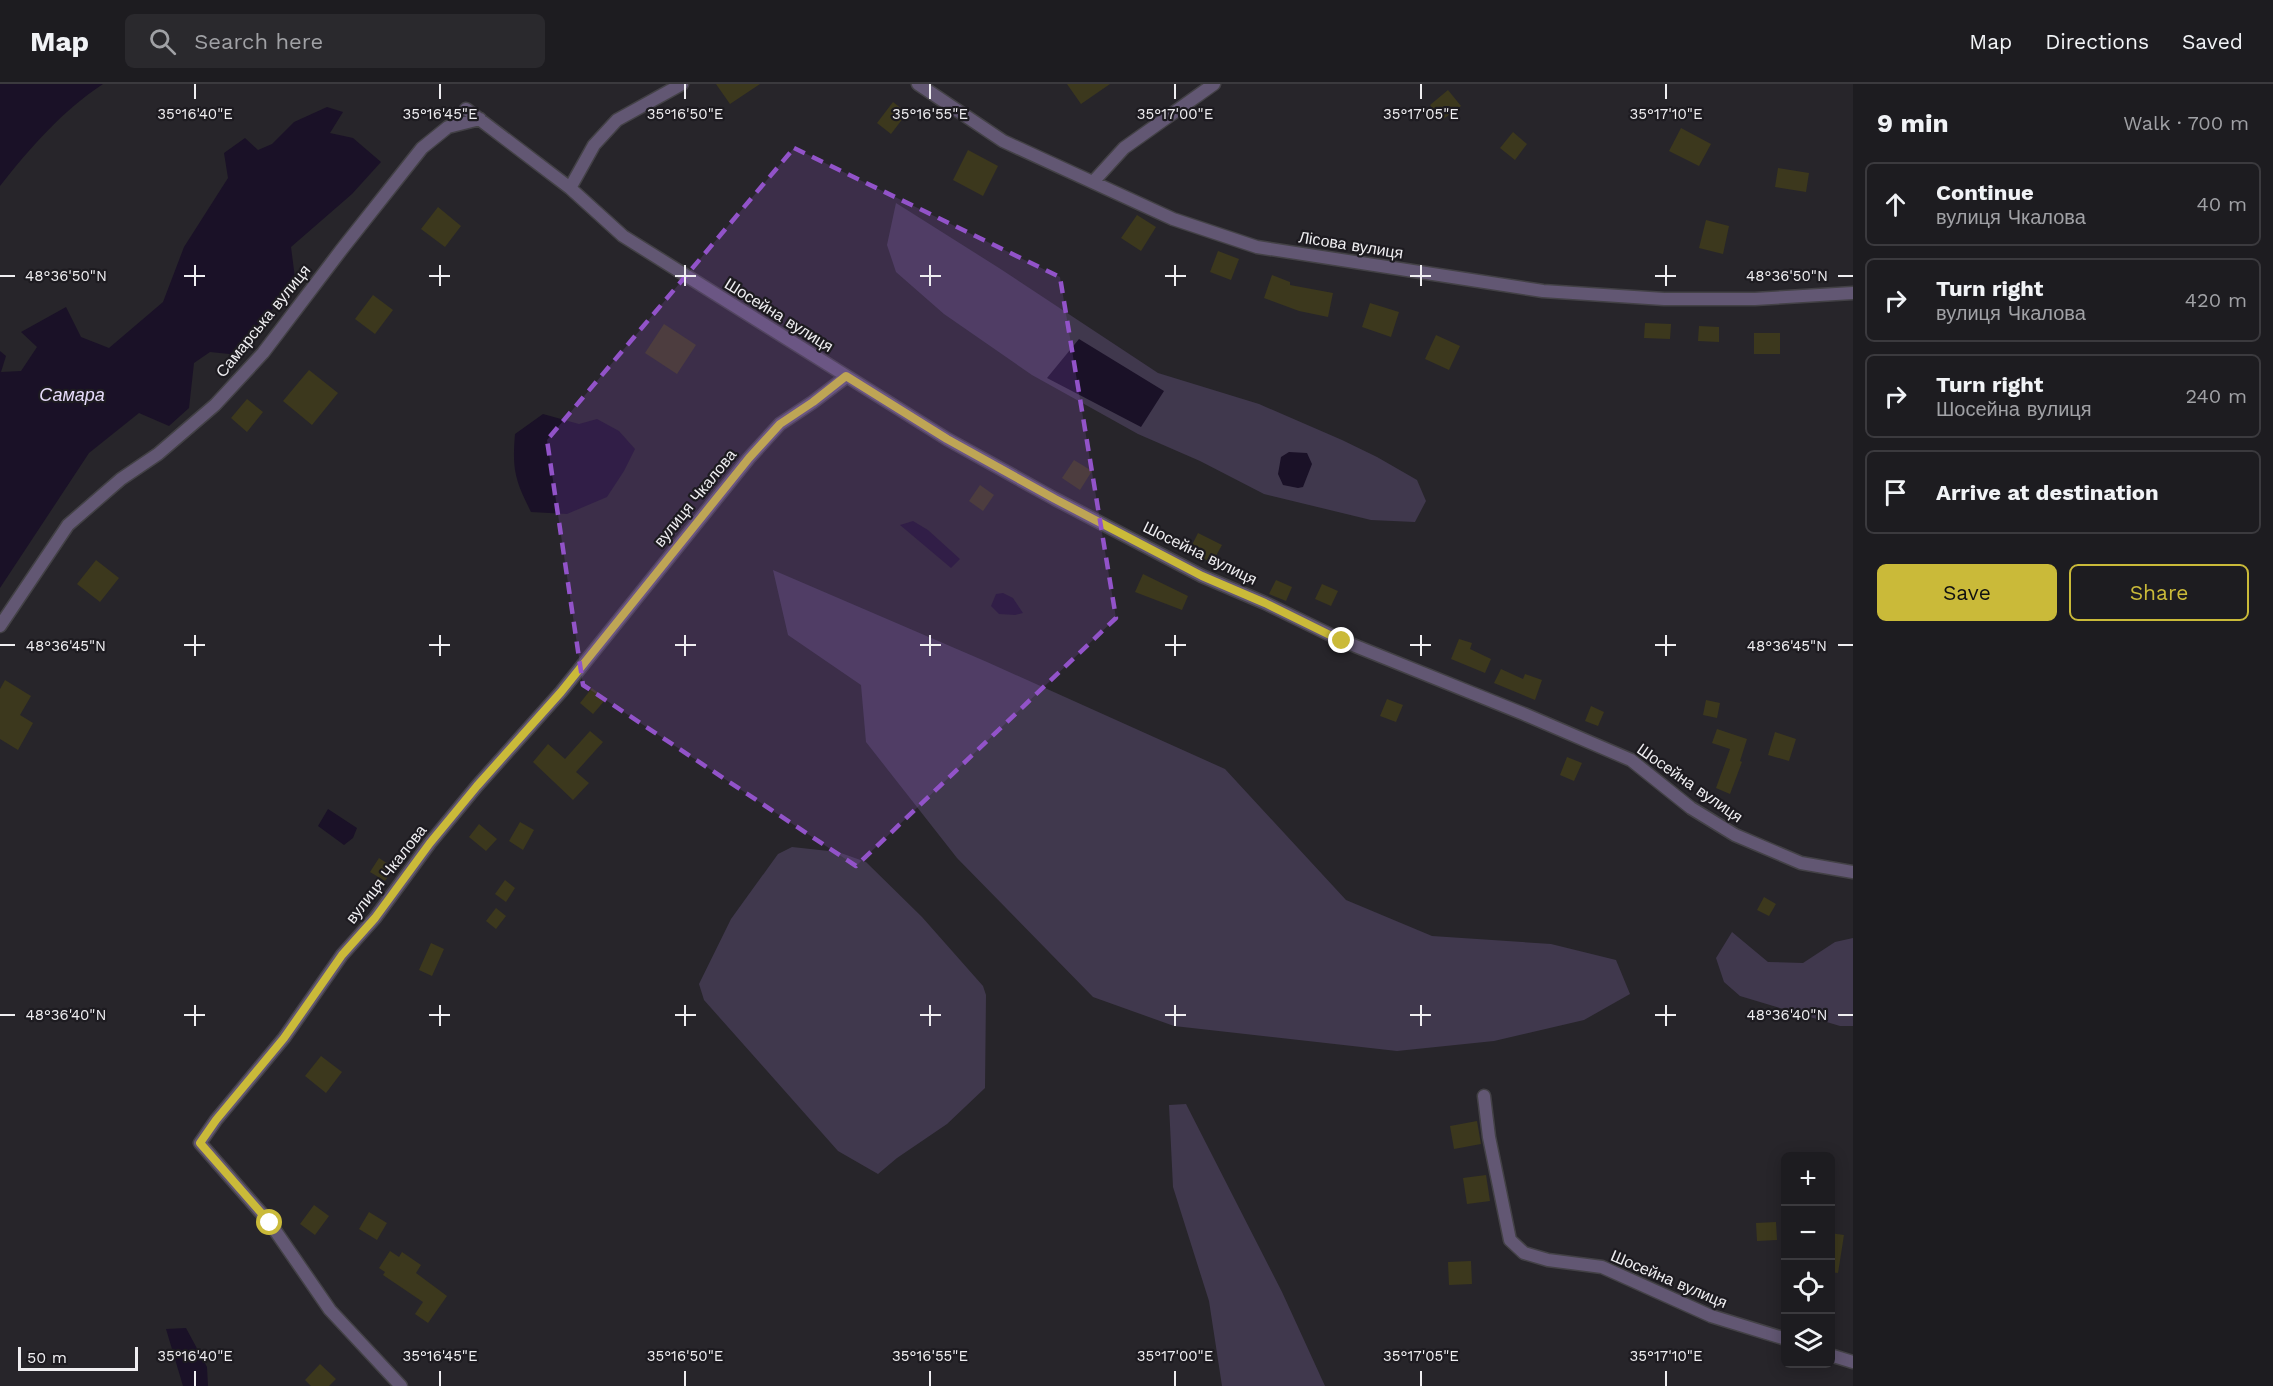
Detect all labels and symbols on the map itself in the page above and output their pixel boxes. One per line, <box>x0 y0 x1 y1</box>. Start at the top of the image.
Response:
text: 35°16'40"E <box>157 105 233 123</box>
text: 35°16'45"E <box>402 105 478 123</box>
text: 35°16'50"E <box>647 105 723 123</box>
text: 35°16'55"E <box>892 105 968 123</box>
text: 35°17'00"E <box>1137 105 1213 123</box>
text: 35°17'05"E <box>1383 105 1459 123</box>
text: 35°17'10"E <box>1630 105 1702 123</box>
street label: Лісова вулиця <box>1297 227 1405 263</box>
street label: Самарська вулиця <box>212 261 314 381</box>
text: 48°36'50"N <box>25 267 107 285</box>
text: 48°36'50"N <box>1746 267 1828 285</box>
street label: Шосейна вулиця <box>721 274 837 356</box>
water label: Самара <box>39 384 105 405</box>
street label: вулиця Чкалова <box>650 445 740 551</box>
street label: Шосейна вулиця <box>1140 517 1260 589</box>
route end <box>1328 627 1354 653</box>
text: 48°36'45"N <box>26 637 106 655</box>
text: 48°36'45"N <box>1747 637 1827 655</box>
street label: Шосейна вулиця <box>1634 740 1746 826</box>
street label: вулиця Чкалова <box>342 821 430 927</box>
text: 48°36'40"N <box>26 1006 106 1024</box>
text: 48°36'40"N <box>1747 1006 1827 1024</box>
route start <box>256 1209 282 1235</box>
street label: Шосейна вулиця <box>1608 1246 1730 1312</box>
scale bar <box>18 1344 138 1372</box>
text: 35°16'40"E <box>157 1347 233 1365</box>
text: 35°16'45"E <box>402 1347 478 1365</box>
text: 35°16'50"E <box>647 1347 723 1365</box>
text: 35°16'55"E <box>892 1347 968 1365</box>
text: 35°17'00"E <box>1137 1347 1213 1365</box>
text: 35°17'05"E <box>1383 1347 1459 1365</box>
text: 35°17'10"E <box>1630 1347 1702 1365</box>

